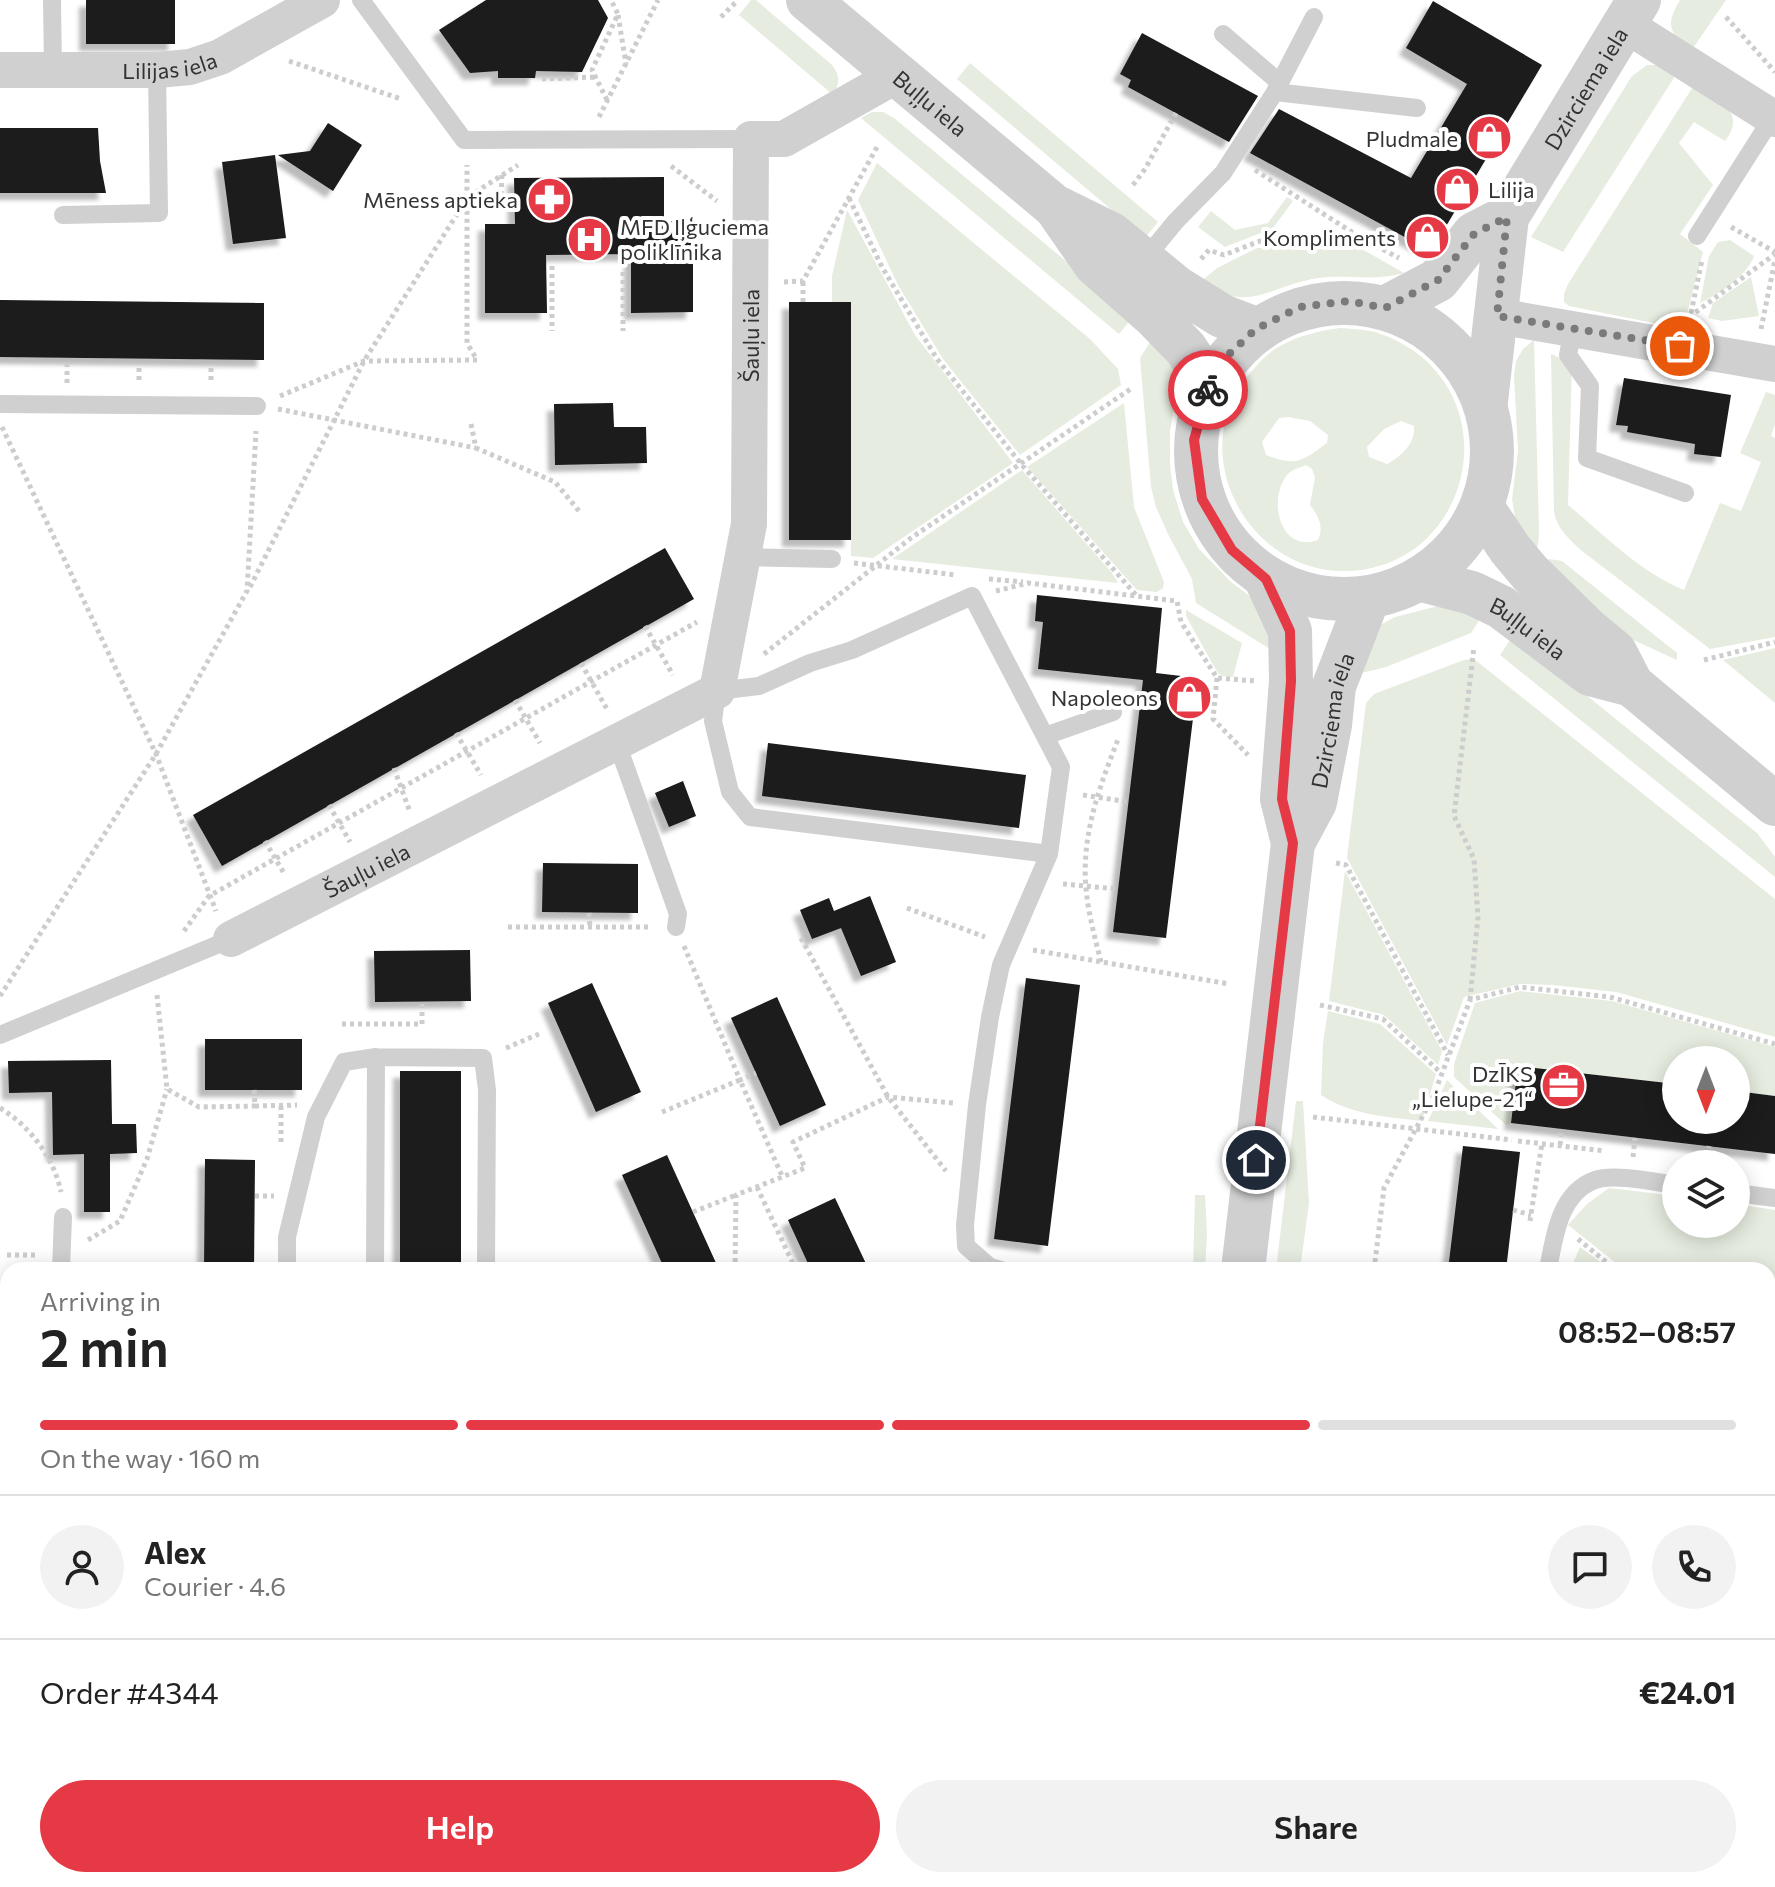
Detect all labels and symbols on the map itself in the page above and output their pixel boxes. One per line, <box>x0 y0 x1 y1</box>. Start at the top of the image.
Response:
street label: Dzirciema iela <box>1538 22 1633 154</box>
street label: Lilijas iela <box>122 45 220 84</box>
street label: Buļļu iela <box>888 64 973 142</box>
shop icon: Pludmale <box>1465 114 1513 162</box>
place label: Pludmale <box>1366 125 1458 152</box>
shop icon: Lilija <box>1433 165 1481 213</box>
pharmacy icon: Mēness aptieka <box>525 175 573 223</box>
place label: Lilija <box>1488 176 1535 203</box>
place label: Mēness aptieka <box>363 186 518 213</box>
place label: MFD Iļģuciema poliklīnika <box>620 213 769 265</box>
shop icon: Kompliments <box>1403 213 1451 261</box>
hospital icon: MFD Iļģuciema poliklīnika <box>565 215 613 263</box>
place label: Kompliments <box>1263 224 1396 251</box>
street label: Šauļu iela <box>736 289 764 382</box>
pin <box>1646 312 1714 380</box>
courier <box>1168 350 1248 430</box>
street label: Buļļu iela <box>1486 590 1572 665</box>
street label: Dzirciema iela <box>1304 648 1359 791</box>
shop icon: Napoleons <box>1165 673 1213 721</box>
place label: Napoleons <box>1051 684 1158 711</box>
street label: Šauļu iela <box>319 837 414 903</box>
north arrow <box>1662 1046 1750 1134</box>
place label: DzĪKS „Lielupe-21“ <box>1412 1060 1533 1112</box>
office icon: DzĪKS „Lielupe-21“ <box>1540 1062 1588 1110</box>
pin <box>1222 1126 1290 1194</box>

